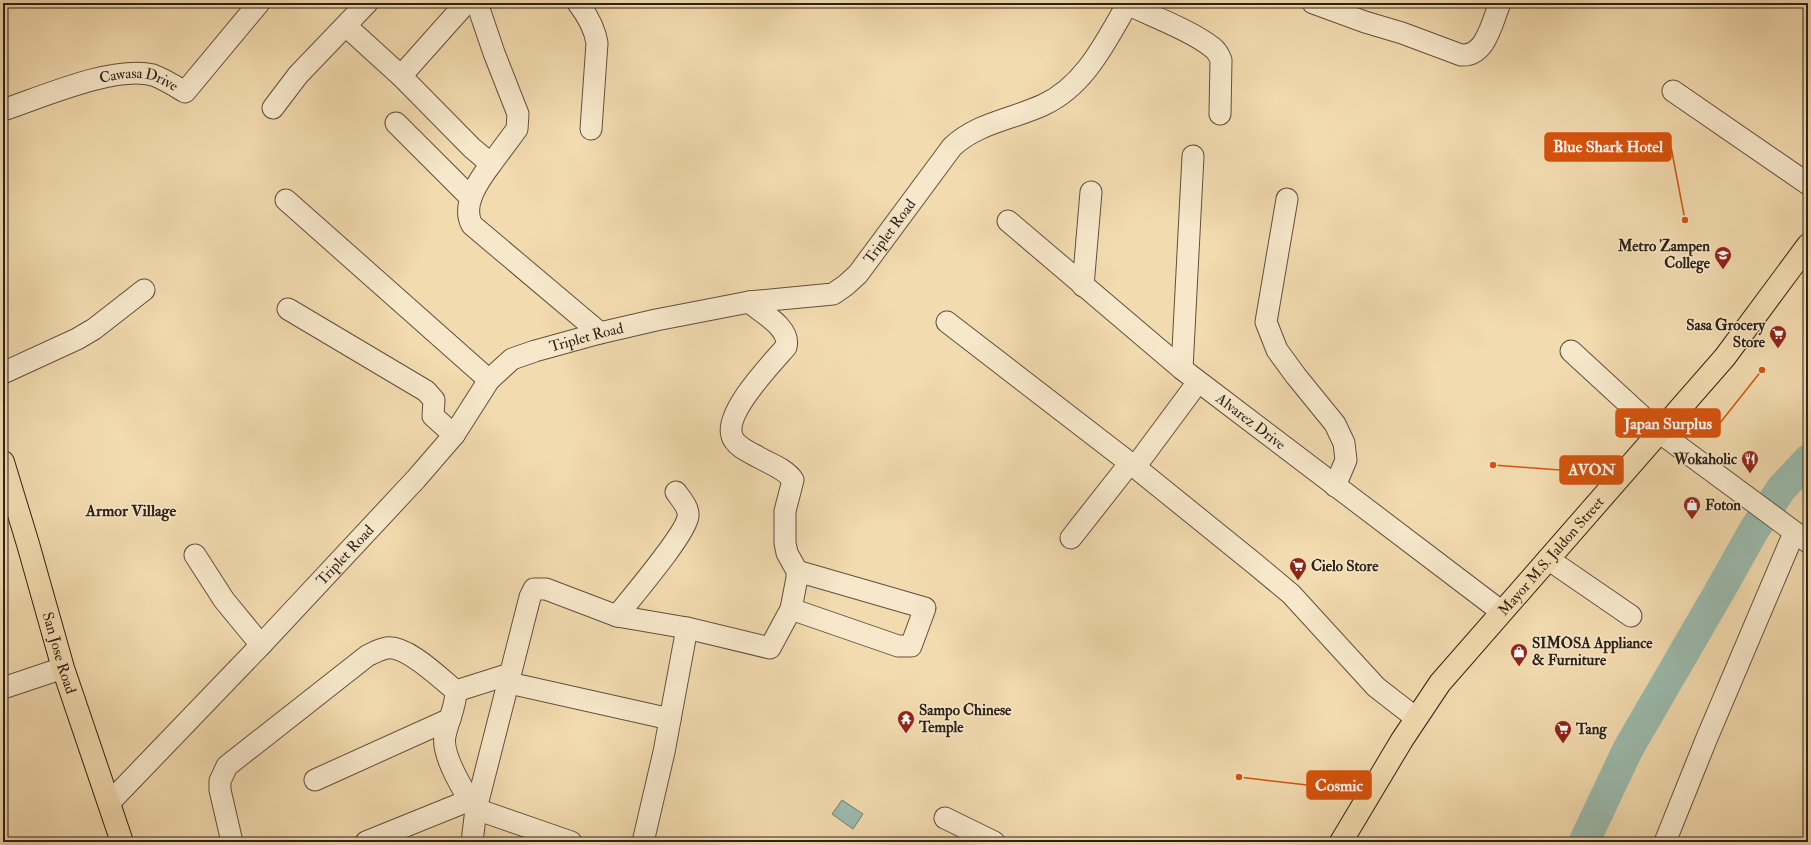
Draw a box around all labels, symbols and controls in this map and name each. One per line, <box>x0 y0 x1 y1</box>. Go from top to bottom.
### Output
street label: Cawasa Drive <box>97 64 182 96</box>
callout: Blue Shark Hotel <box>1545 133 1671 161</box>
text: Blue Shark Hotel <box>1553 137 1664 157</box>
street label: Triplet Road <box>860 195 921 268</box>
place label: Metro Zampen College <box>1617 237 1711 274</box>
school or university icon: Metro Zampen College <box>1713 245 1733 270</box>
place label: Sasa Grocery Store <box>1686 316 1766 352</box>
street label: Triplet Road <box>547 319 626 357</box>
supermarket icon: Sasa Grocery Store <box>1768 324 1788 349</box>
street label: Alvarez Drive <box>1211 389 1289 454</box>
callout: Japan Surplus <box>1616 409 1720 437</box>
text: Japan Surplus <box>1623 414 1712 435</box>
restaurant icon: Wokaholic <box>1740 449 1760 474</box>
place label: Wokaholic <box>1673 450 1738 469</box>
callout: AVON <box>1560 456 1623 484</box>
text: AVON <box>1567 460 1616 480</box>
street label: Mayor M.S. Jaldon Street <box>1494 493 1609 620</box>
shop icon: Foton <box>1682 495 1702 520</box>
place label: Foton <box>1705 496 1741 515</box>
district label: Armor Village <box>85 501 176 522</box>
street label: Triplet Road <box>313 521 379 590</box>
supermarket icon: Cielo Store <box>1288 556 1308 581</box>
place label: Cielo Store <box>1311 557 1379 576</box>
street label: San Jose Road <box>38 610 80 697</box>
place label: SIMOSA Appliance & Furniture <box>1532 634 1653 670</box>
shop icon: SIMOSA Appliance & Furniture <box>1509 642 1529 667</box>
place label: Sampo Chinese Temple <box>918 701 1012 738</box>
temple icon: Sampo Chinese Temple <box>896 709 916 734</box>
supermarket icon: Tang <box>1553 719 1573 744</box>
place label: Tang <box>1575 720 1607 740</box>
callout: Cosmic <box>1307 771 1371 799</box>
text: Cosmic <box>1315 776 1364 796</box>

